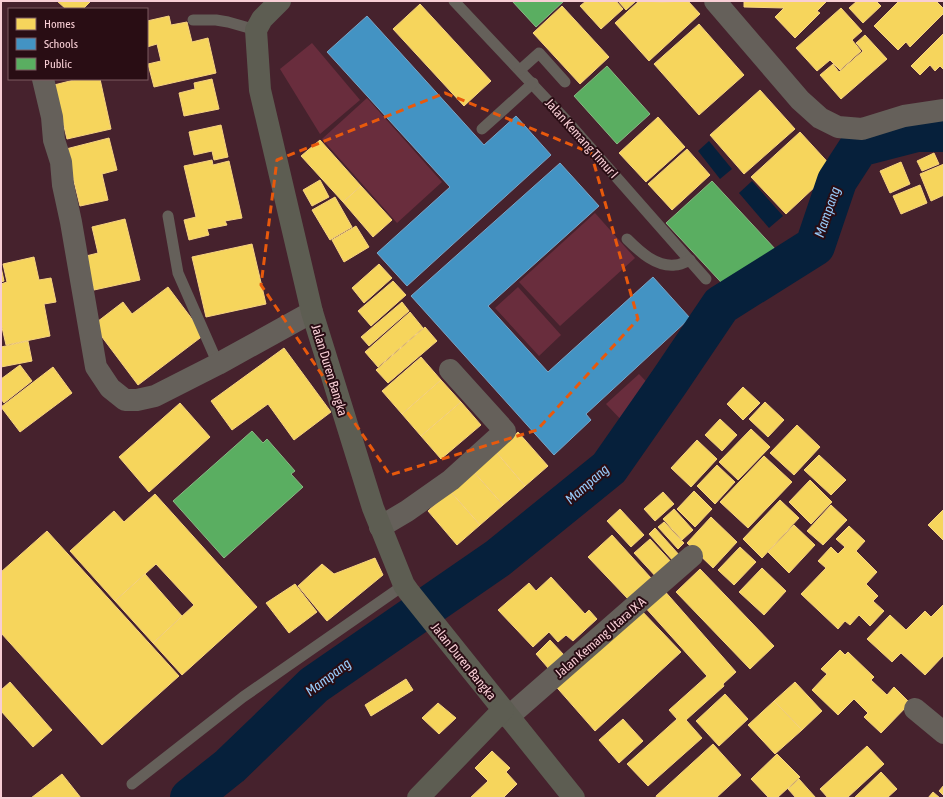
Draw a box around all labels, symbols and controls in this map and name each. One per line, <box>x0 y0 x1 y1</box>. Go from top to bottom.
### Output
legend <box>8 8 148 80</box>
text: Homes <box>44 17 75 31</box>
text: Schools <box>44 37 78 51</box>
text: Public <box>44 57 72 71</box>
street label: Jalan Kemang Timur I <box>542 95 621 181</box>
water label: Mampang <box>811 185 843 239</box>
street label: Jalan Duren Bangka <box>308 323 351 418</box>
water label: Mampang <box>562 461 612 507</box>
street label: Jalan Kemang Utara IX A <box>552 594 649 681</box>
street label: Jalan Duren Bangka <box>428 620 499 703</box>
water label: Mampang <box>302 655 354 699</box>

